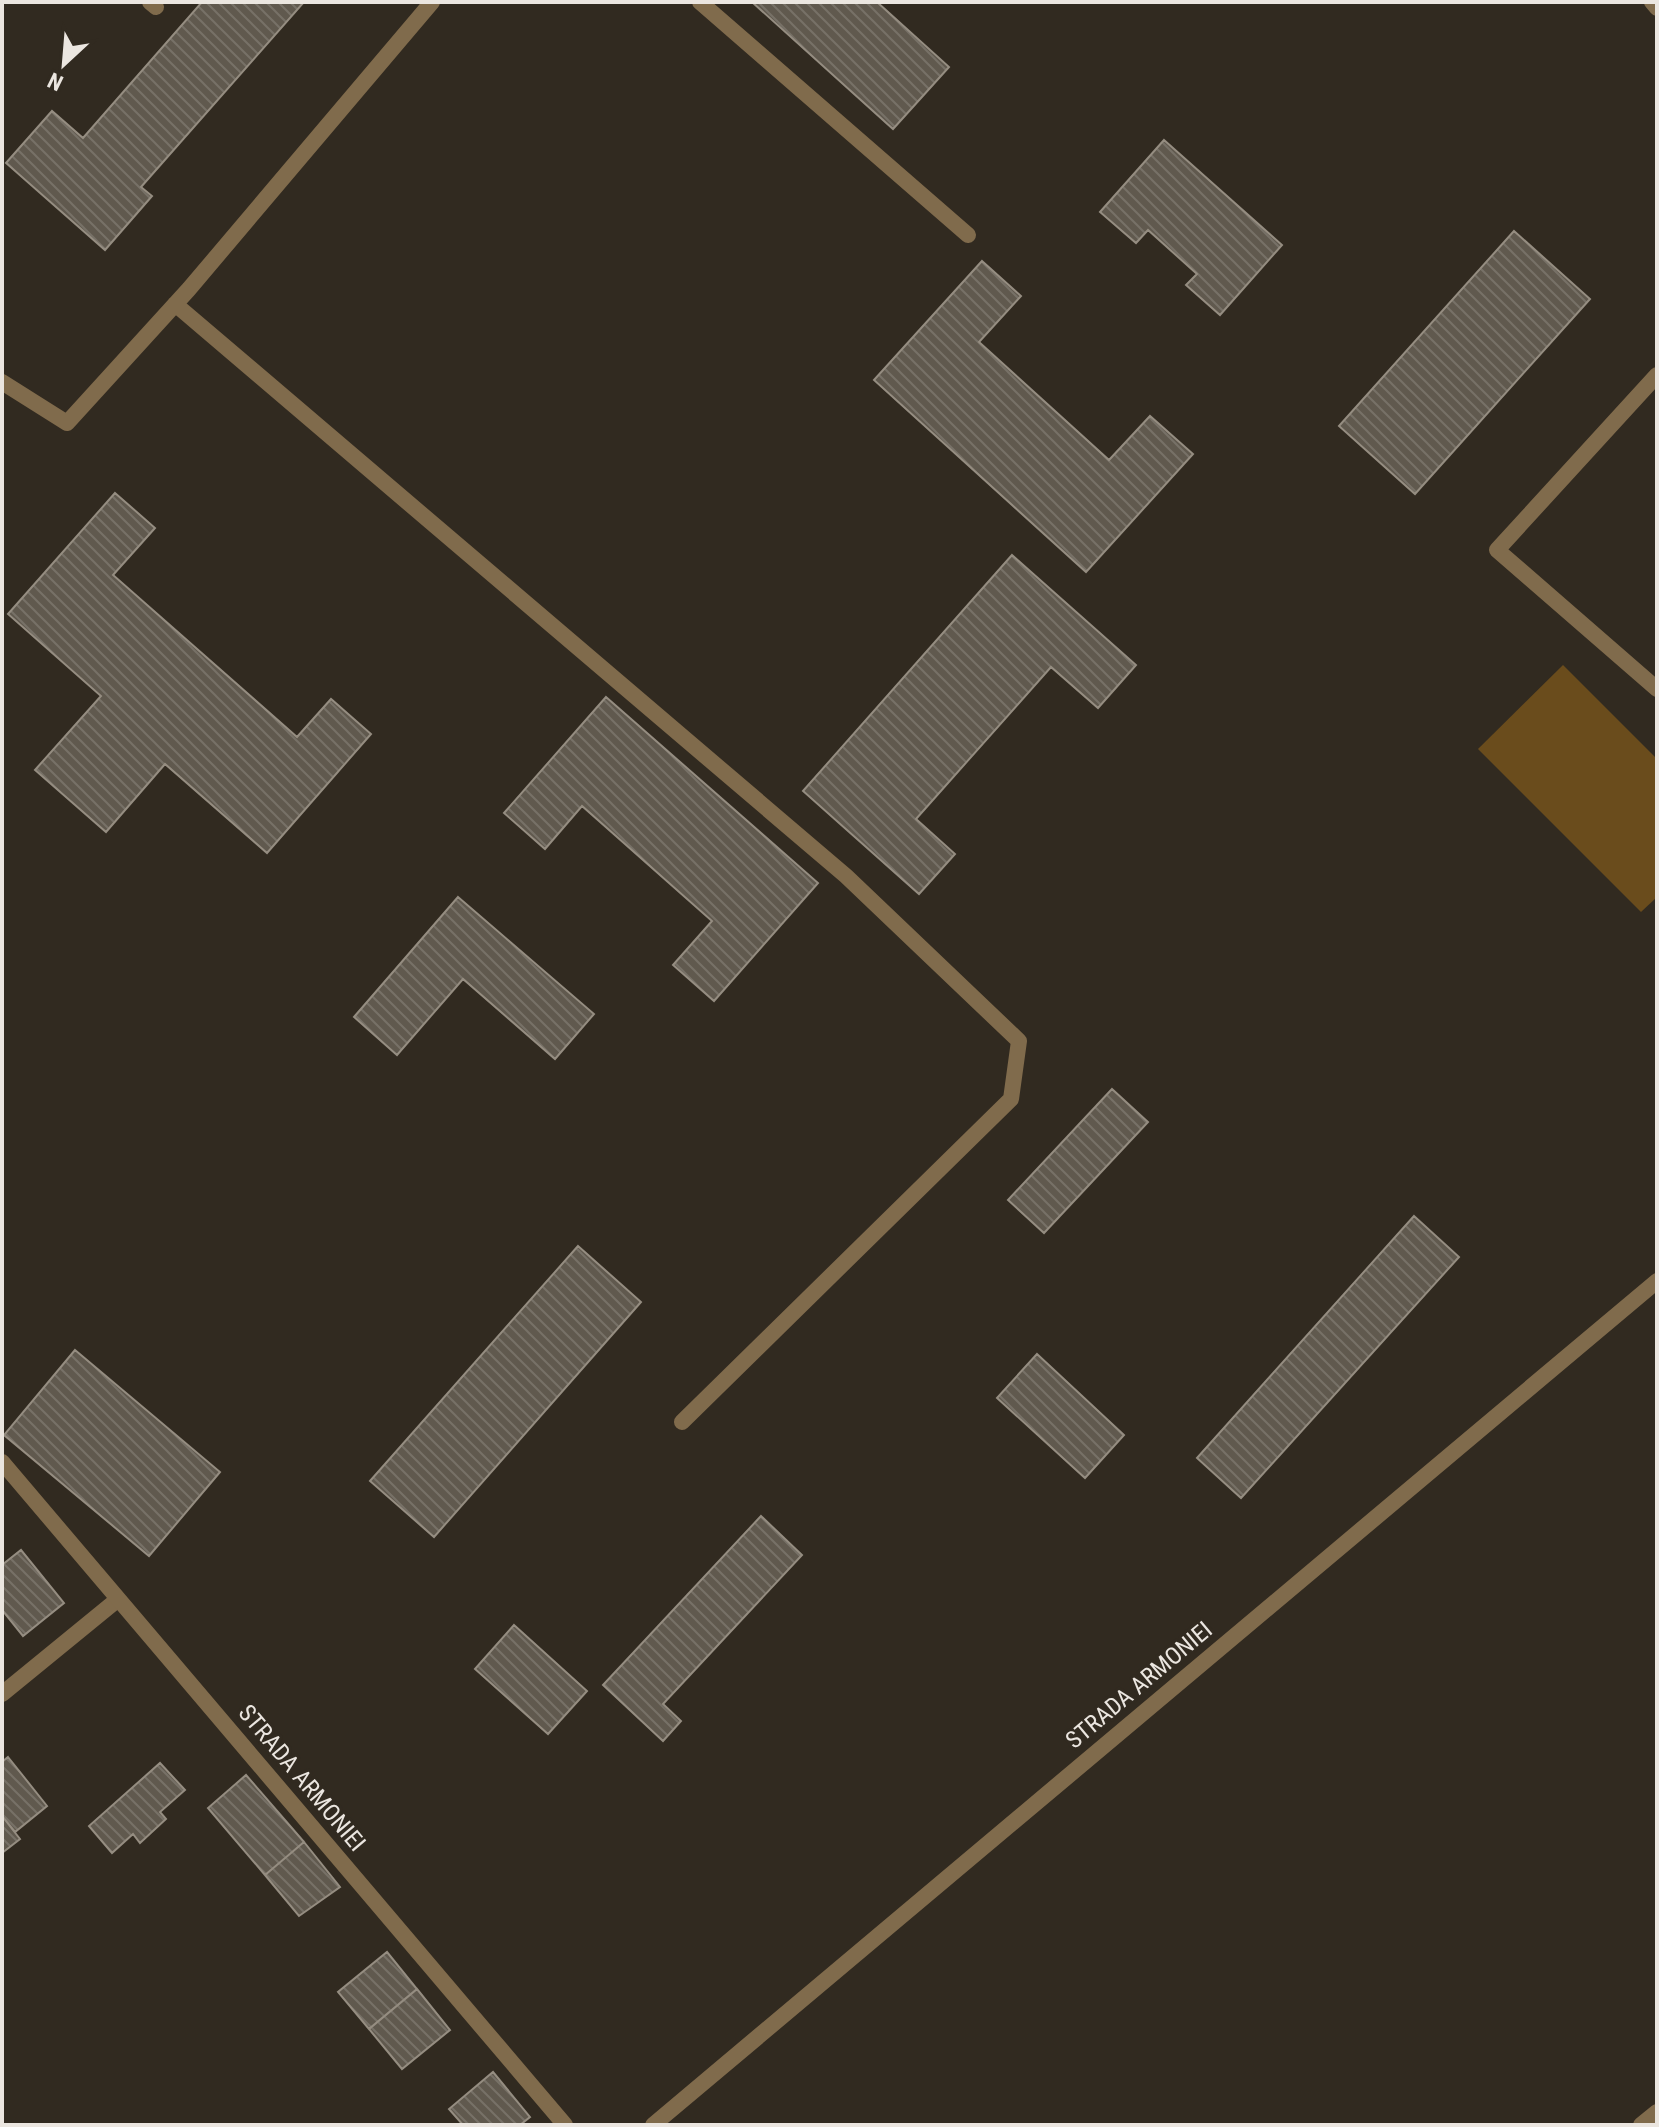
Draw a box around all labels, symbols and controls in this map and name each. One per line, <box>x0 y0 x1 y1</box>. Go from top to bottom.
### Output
north arrow <box>24 24 104 104</box>
text: N <box>44 67 67 96</box>
street label: STRADA ARMONIEI <box>1060 1616 1218 1754</box>
street label: STRADA ARMONIEI <box>233 1699 371 1857</box>

